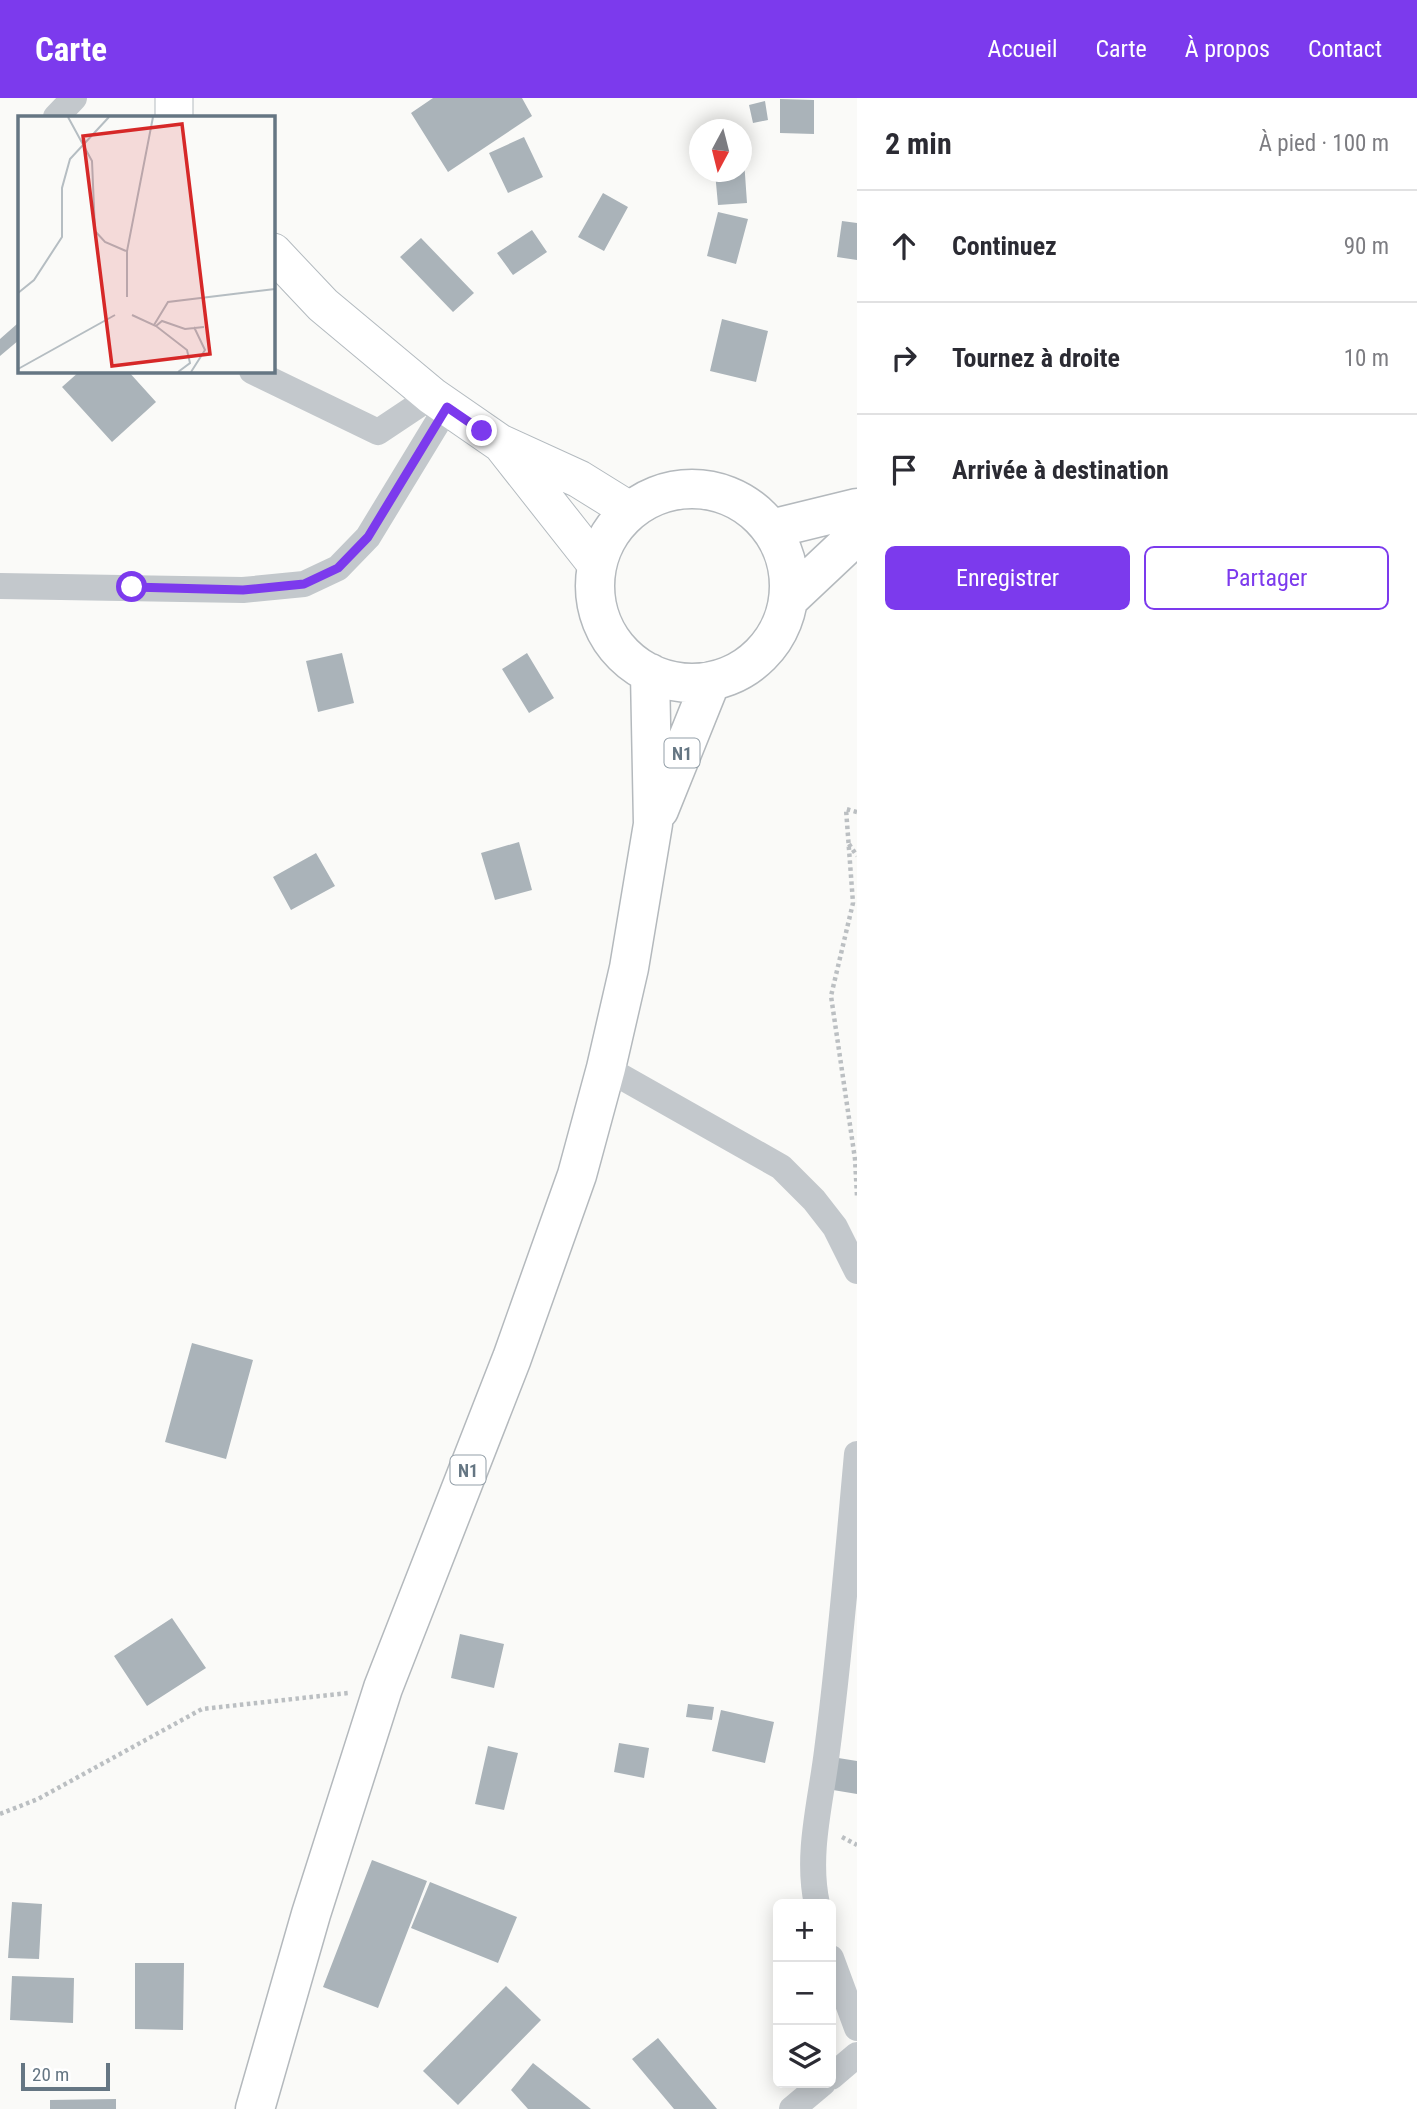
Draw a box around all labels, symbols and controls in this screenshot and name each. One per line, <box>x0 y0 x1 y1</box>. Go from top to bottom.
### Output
text: Carte <box>35 30 107 69</box>
text: Accueil <box>988 35 1057 63</box>
text: Carte <box>1095 35 1147 63</box>
text: À propos <box>1185 35 1270 63</box>
text: Contact <box>1308 35 1382 63</box>
inset map <box>18 116 275 373</box>
north arrow <box>689 119 752 182</box>
text: 2 min <box>885 126 952 161</box>
text: À pied · 100 m <box>1259 130 1389 157</box>
icon: ahead <box>885 227 923 265</box>
text: Continuez <box>952 231 1057 261</box>
text: 90 m <box>1344 233 1389 260</box>
icon: right <box>885 339 923 377</box>
text: Tournez à droite <box>952 343 1120 373</box>
text: 10 m <box>1344 345 1389 372</box>
route end <box>466 415 497 446</box>
icon: arrive <box>885 451 923 489</box>
text: Arrivée à destination <box>952 455 1169 485</box>
button: Enregistrer <box>885 546 1130 610</box>
button: Partager <box>1144 546 1389 610</box>
route start <box>116 571 147 602</box>
road number: N1 <box>664 738 700 768</box>
road number: N1 <box>450 1456 486 1484</box>
map controls <box>773 1899 836 2088</box>
button: + <box>773 1899 836 1962</box>
button: − <box>773 1962 836 2025</box>
button: layers <box>773 2025 836 2088</box>
scale bar <box>21 2060 110 2092</box>
text: 20 m <box>32 2063 69 2086</box>

